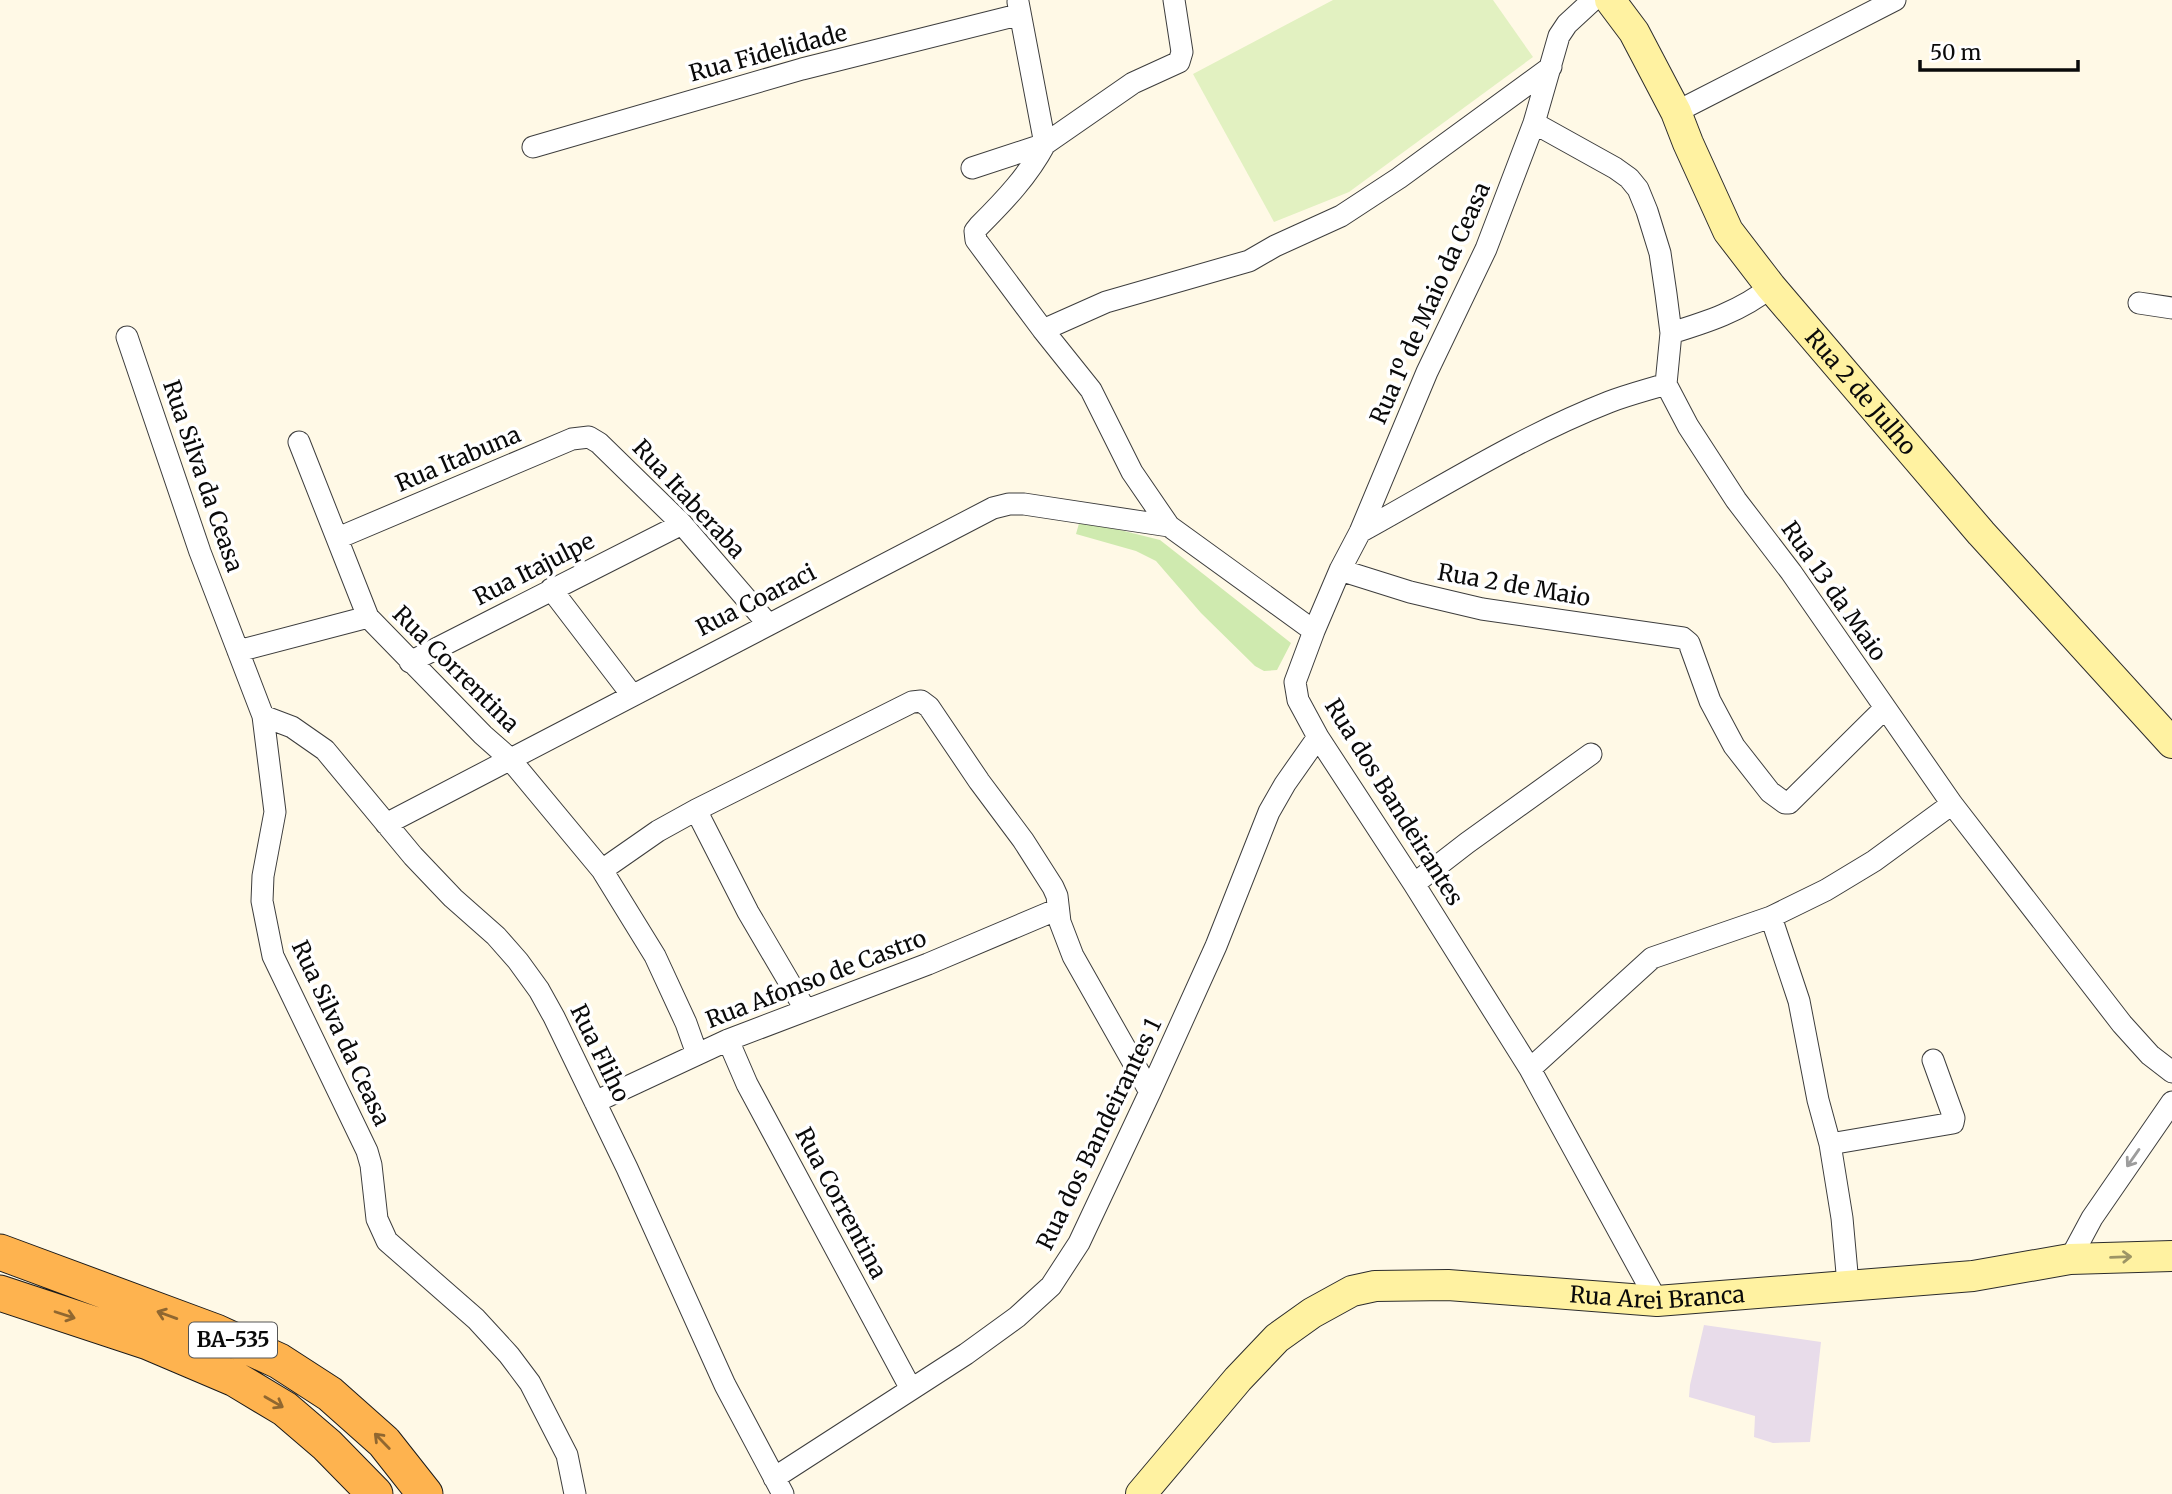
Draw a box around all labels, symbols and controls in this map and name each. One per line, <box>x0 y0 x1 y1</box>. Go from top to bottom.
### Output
street label: Rua Fidelidade <box>686 18 850 87</box>
scale bar <box>1920 28 2078 72</box>
text: 50 m <box>1930 39 1981 66</box>
street label: Rua 1º de Maio da Ceasa <box>1363 177 1496 428</box>
street label: Rua 2 de Julho <box>1799 323 1923 461</box>
street label: Rua Silva da Ceasa <box>157 376 250 576</box>
street label: Rua Itabuna <box>391 419 525 498</box>
street label: Rua Itaberaba <box>627 433 752 564</box>
street label: Rua 13 da Maio <box>1775 515 1893 666</box>
street label: Rua Itajulpe <box>469 526 599 611</box>
street label: Rua Coaraci <box>691 557 820 642</box>
street label: Rua 2 de Maio <box>1436 557 1593 612</box>
street label: Rua Correntina <box>387 599 526 738</box>
street label: Rua dos Bandeirantes <box>1319 693 1470 911</box>
street label: Rua Afonso de Castro <box>701 923 930 1034</box>
street label: Rua Silva da Ceasa <box>286 935 397 1130</box>
street label: Rua Fliho <box>564 999 636 1106</box>
street label: Rua dos Bandeirantes 1 <box>1030 1013 1167 1254</box>
street label: Rua Correntina <box>789 1122 893 1283</box>
one-way arrow <box>2126 1148 2140 1167</box>
one-way arrow <box>2109 1251 2132 1264</box>
street label: Rua Arei Branca <box>1568 1279 1746 1315</box>
one-way arrow <box>157 1307 179 1320</box>
one-way arrow <box>53 1310 75 1322</box>
road number: BA-535 <box>189 1322 277 1358</box>
one-way arrow <box>263 1396 284 1409</box>
one-way arrow <box>373 1433 390 1450</box>

